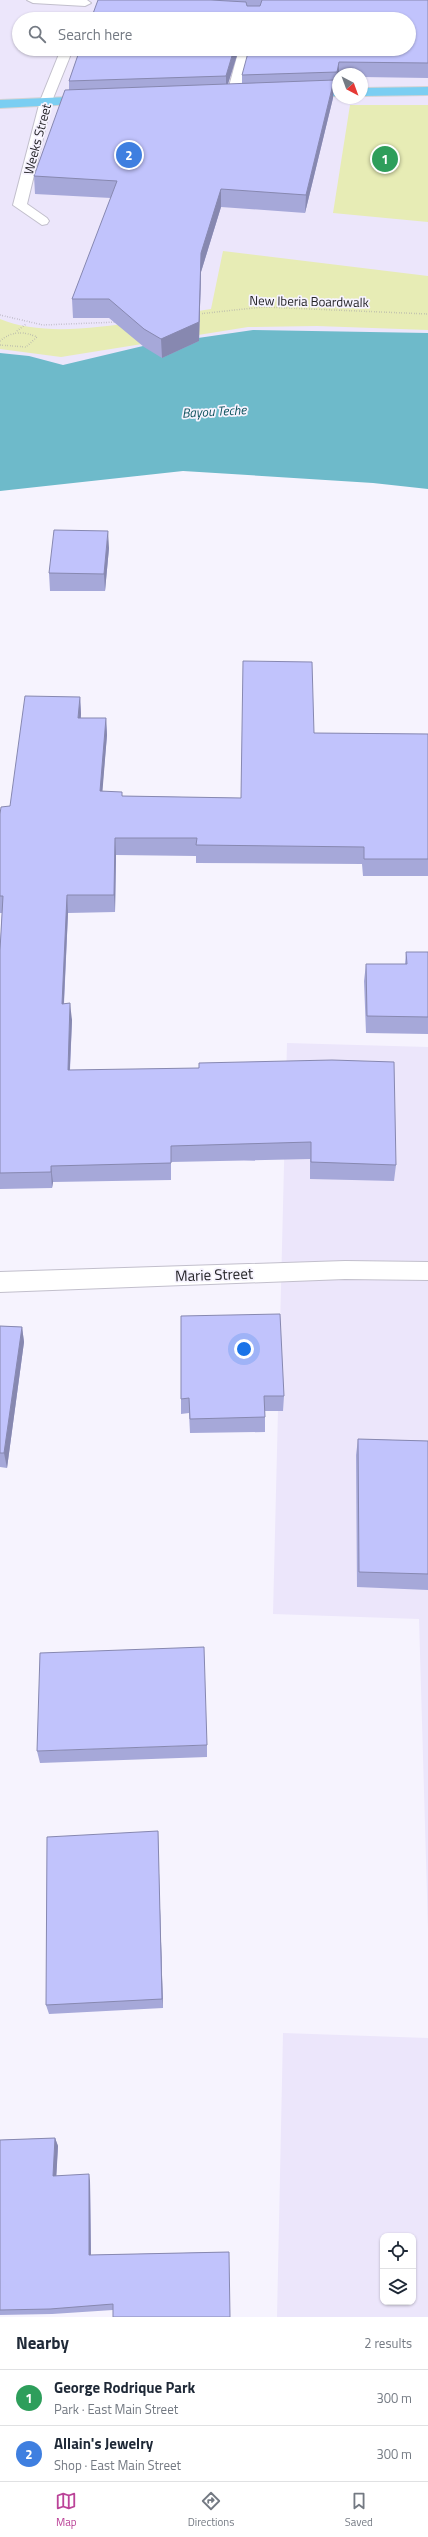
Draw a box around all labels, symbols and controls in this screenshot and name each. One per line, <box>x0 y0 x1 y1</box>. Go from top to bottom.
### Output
search box <box>12 12 416 56</box>
icon: search <box>26 23 48 45</box>
text: Search here <box>58 23 132 46</box>
north arrow <box>332 68 368 104</box>
street label: Weeks Street <box>18 101 56 177</box>
pin: 2 <box>116 140 142 170</box>
pin: 1 <box>372 144 398 174</box>
street label: New Iberia Boardwalk <box>249 290 369 312</box>
water label: Bayou Teche <box>181 399 248 423</box>
street label: Marie Street <box>175 1262 254 1287</box>
your location <box>234 1339 254 1359</box>
map controls <box>380 2233 416 2305</box>
button: locate <box>380 2233 416 2269</box>
button: layers <box>380 2269 416 2305</box>
text: Nearby <box>16 2330 69 2356</box>
text: 2 results <box>364 2333 412 2353</box>
text: George Rodrique Park <box>54 2376 195 2399</box>
text: 1 <box>25 2388 33 2408</box>
text: 300 m <box>376 2388 412 2408</box>
text: Park · East Main Street <box>54 2399 178 2419</box>
text: Allain's Jewelry <box>54 2432 153 2455</box>
text: 2 <box>25 2444 33 2464</box>
text: 300 m <box>376 2444 412 2464</box>
text: Shop · East Main Street <box>54 2455 181 2475</box>
tab: Map <box>55 2490 77 2530</box>
tab: Directions <box>188 2490 234 2530</box>
tab: Saved <box>345 2490 373 2530</box>

